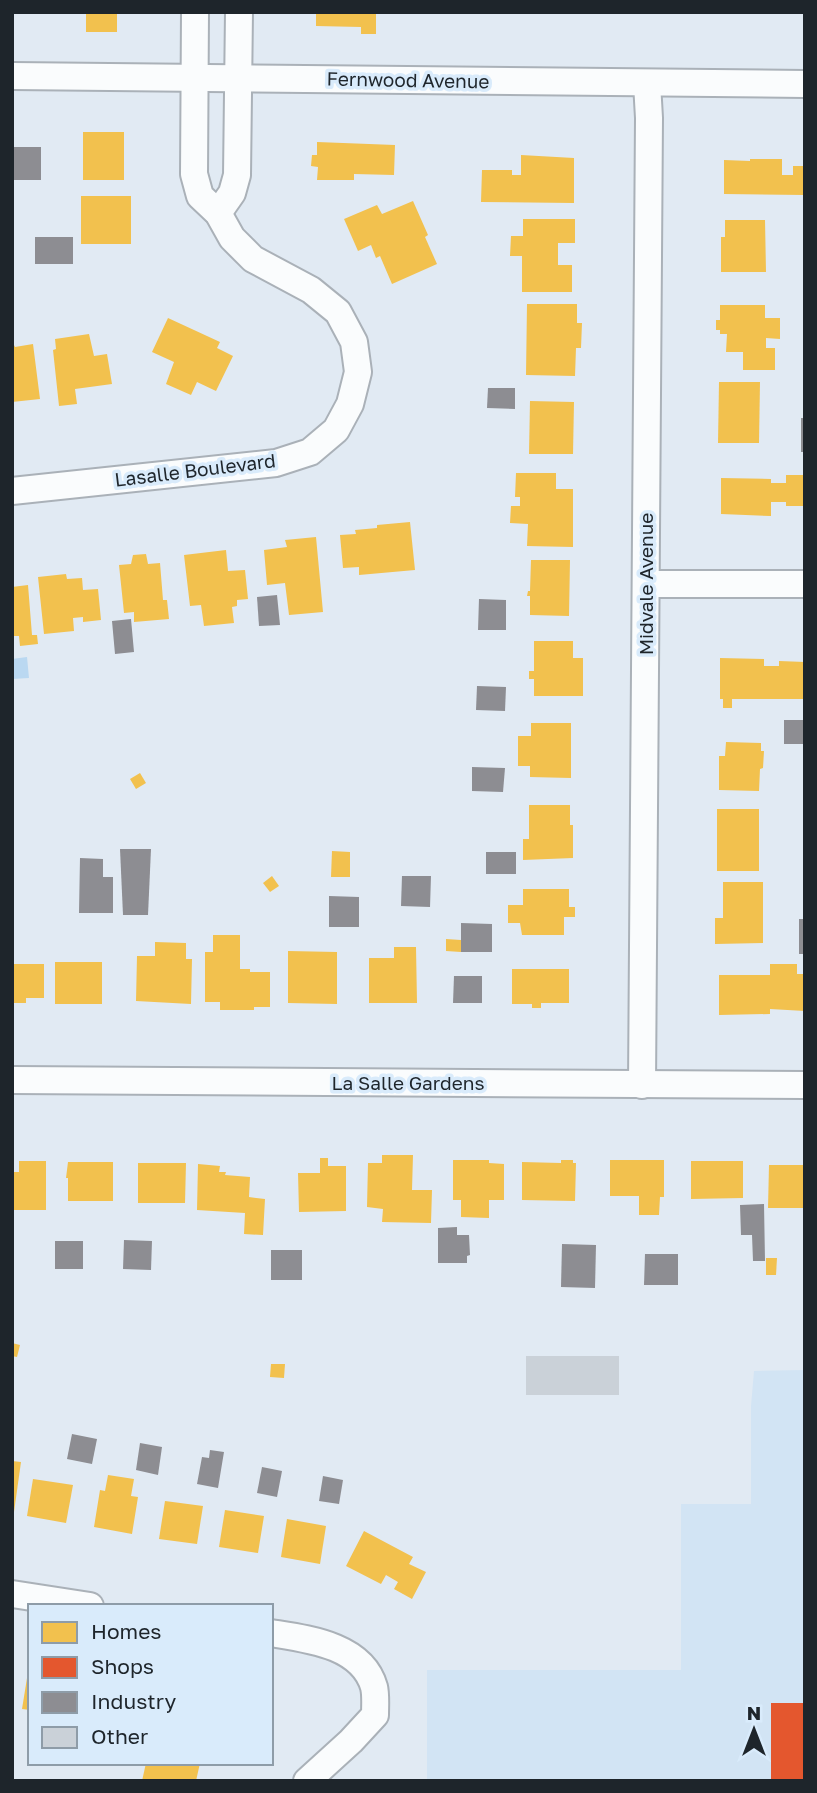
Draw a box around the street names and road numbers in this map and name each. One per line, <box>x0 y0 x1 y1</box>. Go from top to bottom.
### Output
street label: Fernwood Avenue <box>327 67 489 92</box>
street label: Lasalle Boulevard <box>113 448 277 491</box>
street label: Midvale Avenue <box>634 513 657 655</box>
street label: La Salle Gardens <box>332 1071 484 1094</box>

